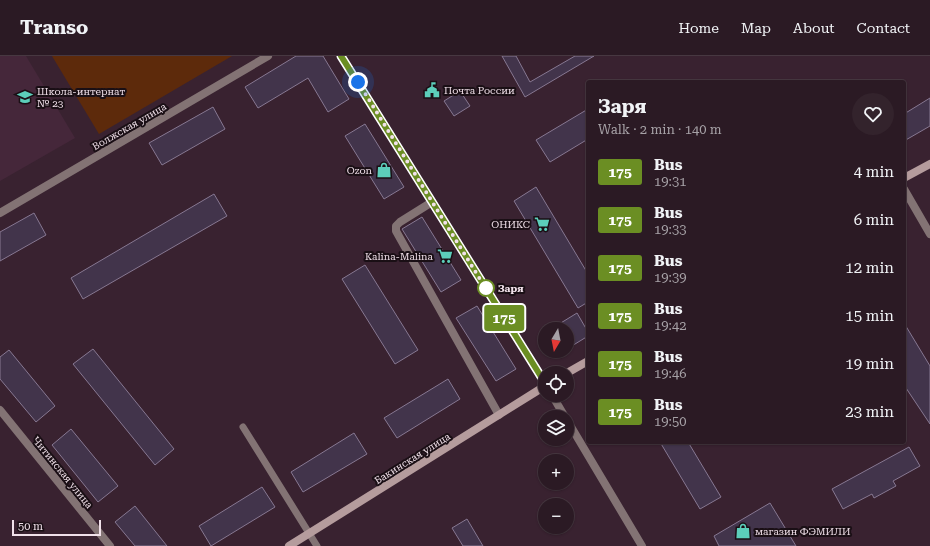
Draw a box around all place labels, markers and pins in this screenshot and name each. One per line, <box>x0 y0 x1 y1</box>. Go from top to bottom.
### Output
public building icon: Почта России <box>423 81 441 99</box>
place label: Почта России <box>444 85 515 96</box>
place label: Школа-интернат № 23 <box>37 86 125 109</box>
school or university icon: Школа-интернат № 23 <box>16 88 34 106</box>
shop icon: Ozon <box>375 161 393 179</box>
place label: Ozon <box>347 165 373 176</box>
supermarket icon: ОНИКС <box>533 215 551 233</box>
place label: ОНИКС <box>491 219 530 230</box>
supermarket icon: Kalina-Malina <box>436 247 454 265</box>
place label: Kalina-Malina <box>365 251 434 262</box>
marker: Заря <box>477 279 495 297</box>
place label: Заря <box>498 283 524 294</box>
shop icon: магазин ФЭМИЛИ <box>734 522 752 540</box>
place label: магазин ФЭМИЛИ <box>755 526 851 537</box>

